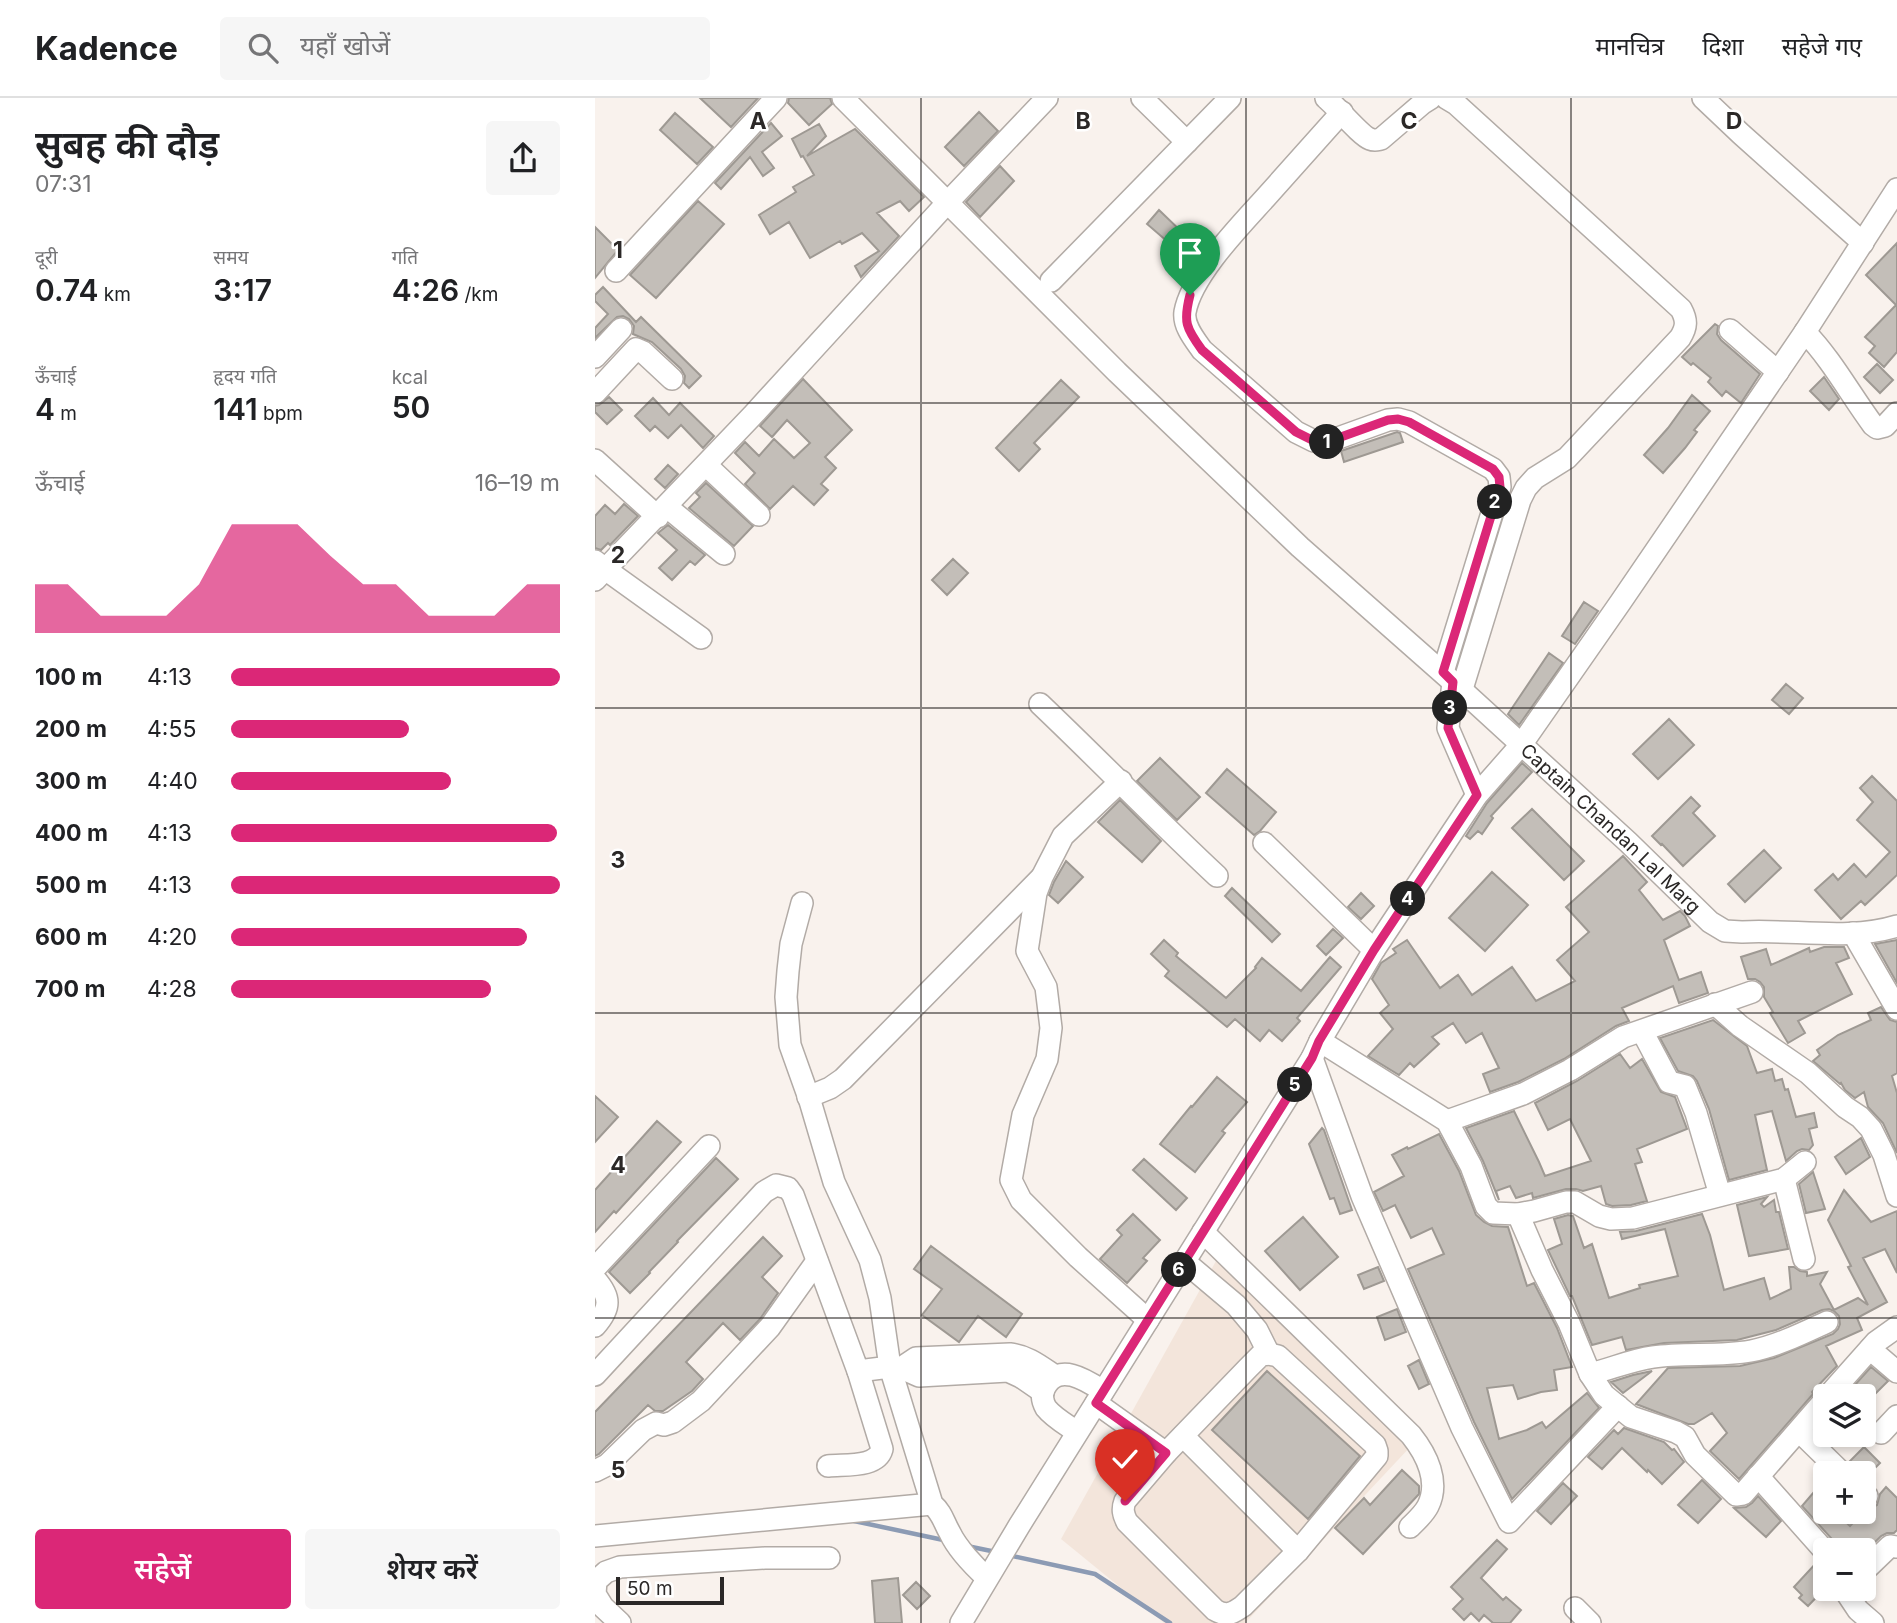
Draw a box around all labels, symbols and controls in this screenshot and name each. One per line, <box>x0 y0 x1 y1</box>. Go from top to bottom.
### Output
search box <box>220 17 710 80</box>
text: Kadence <box>35 28 178 68</box>
icon: search <box>244 29 282 67</box>
text: यहाँ खोजें <box>300 30 390 61</box>
text: मानचित्र <box>1596 32 1664 61</box>
text: दिशा <box>1702 32 1744 61</box>
text: सहेजे गए <box>1782 32 1862 61</box>
text: A <box>749 107 767 135</box>
text: B <box>1075 107 1091 135</box>
text: C <box>1400 107 1418 135</box>
text: D <box>1726 107 1742 135</box>
text: सुबह की दौड़ <box>35 121 219 167</box>
button: share <box>486 121 560 195</box>
text: 07:31 <box>35 170 92 198</box>
pin <box>1160 223 1220 295</box>
icon: arrive <box>1171 234 1209 272</box>
text: 1 <box>613 236 623 264</box>
text: दूरी <box>35 246 58 269</box>
text: समय <box>213 246 249 269</box>
text: गति <box>392 246 418 269</box>
text: 0.74 <box>35 272 98 308</box>
text: 3:17 <box>213 272 272 308</box>
text: 4:26 <box>392 272 459 308</box>
text: km <box>98 283 131 306</box>
text: /km <box>459 283 498 306</box>
text: ऊँचाई <box>35 365 76 388</box>
text: हृदय गति <box>213 365 277 388</box>
text: kcal <box>392 366 428 389</box>
text: 50 <box>392 389 430 425</box>
text: 4 <box>35 391 55 427</box>
text: 141 <box>213 391 258 427</box>
text: m <box>55 402 77 425</box>
text: bpm <box>258 402 303 425</box>
pin: 1 <box>1309 424 1345 460</box>
text: 1 <box>1322 430 1331 453</box>
text: ऊँचाई <box>35 469 85 497</box>
text: 16–19 m <box>475 469 560 497</box>
pin: 2 <box>1478 484 1513 520</box>
text: 2 <box>1489 490 1500 513</box>
text: 2 <box>611 541 625 569</box>
text: 100 m <box>35 663 102 691</box>
text: 4:13 <box>147 663 192 691</box>
pin: 3 <box>1433 690 1467 726</box>
text: 3 <box>1443 696 1456 719</box>
text: 200 m <box>35 715 107 743</box>
text: 4:55 <box>147 715 196 743</box>
street label: Captain Chandan Lal Marg <box>1516 739 1705 918</box>
text: 300 m <box>35 767 107 795</box>
text: 4:40 <box>147 767 198 795</box>
text: 400 m <box>35 819 108 847</box>
text: 4:13 <box>147 819 192 847</box>
text: 3 <box>611 846 625 874</box>
text: 500 m <box>35 871 107 899</box>
text: 4:13 <box>147 871 192 899</box>
pin: 4 <box>1391 882 1425 916</box>
text: 4 <box>1401 887 1414 910</box>
text: 600 m <box>35 923 107 951</box>
text: 4:20 <box>147 923 197 951</box>
text: 700 m <box>35 975 105 1003</box>
text: 4:28 <box>147 975 197 1003</box>
pin: 5 <box>1277 1068 1313 1102</box>
text: 5 <box>1288 1073 1301 1096</box>
text: 4 <box>610 1151 626 1179</box>
pin: 6 <box>1161 1252 1197 1288</box>
text: 6 <box>1172 1258 1185 1281</box>
map controls <box>1813 1384 1876 1601</box>
button: layers <box>1813 1384 1876 1447</box>
pin <box>1095 1429 1155 1501</box>
icon: check <box>1106 1440 1144 1478</box>
text: 5 <box>611 1456 625 1484</box>
button: + <box>1813 1461 1876 1524</box>
button: सहेजें <box>35 1529 291 1609</box>
button: शेयर करें <box>305 1529 560 1609</box>
button: − <box>1813 1538 1876 1601</box>
scale bar <box>616 1574 725 1606</box>
text: 50 m <box>627 1577 673 1600</box>

